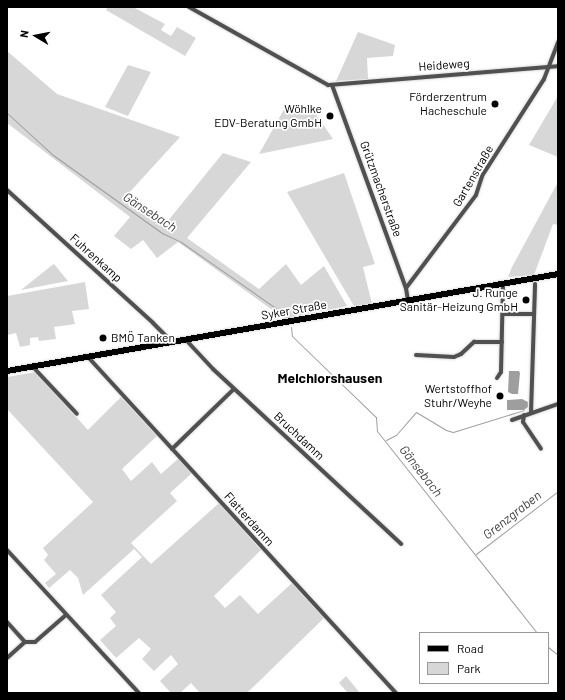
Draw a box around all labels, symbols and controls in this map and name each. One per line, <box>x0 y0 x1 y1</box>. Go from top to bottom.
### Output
north arrow <box>16 16 56 56</box>
text: N <box>17 29 31 39</box>
street label: Heideweg <box>418 56 470 74</box>
place label: Förderzentrum Hacheschule <box>409 90 487 118</box>
marker: Förderzentrum Hacheschule <box>490 99 500 109</box>
place label: Wöhlke EDV-Beratung GmbH <box>214 102 322 130</box>
marker: Wöhlke EDV-Beratung GmbH <box>325 111 335 121</box>
street label: Grützmacherstraße <box>357 139 405 239</box>
street label: Gartenstraße <box>450 143 496 209</box>
water label: Gänsebach <box>120 189 180 235</box>
street label: Fuhrenkamp <box>67 231 125 285</box>
place label: J. Runge Sanitär-Heizung GmbH <box>400 286 518 314</box>
marker: J. Runge Sanitär-Heizung GmbH <box>521 295 531 305</box>
street label: Syker Straße <box>260 297 328 323</box>
place label: BMÖ Tanken <box>111 331 175 345</box>
marker: BMÖ Tanken <box>98 333 108 343</box>
district label: Melchiorshausen <box>278 370 382 386</box>
place label: Wertstoffhof Stuhr/Weyhe <box>424 382 492 410</box>
marker: Wertstoffhof Stuhr/Weyhe <box>495 391 505 401</box>
street label: Bruchdamm <box>271 409 327 463</box>
water label: Gänsebach <box>396 442 446 500</box>
water label: Grenzgraben <box>480 487 544 543</box>
street label: Flatterdamm <box>221 489 277 549</box>
legend <box>419 632 549 684</box>
text: Road <box>457 641 484 655</box>
text: Park <box>457 661 481 675</box>

